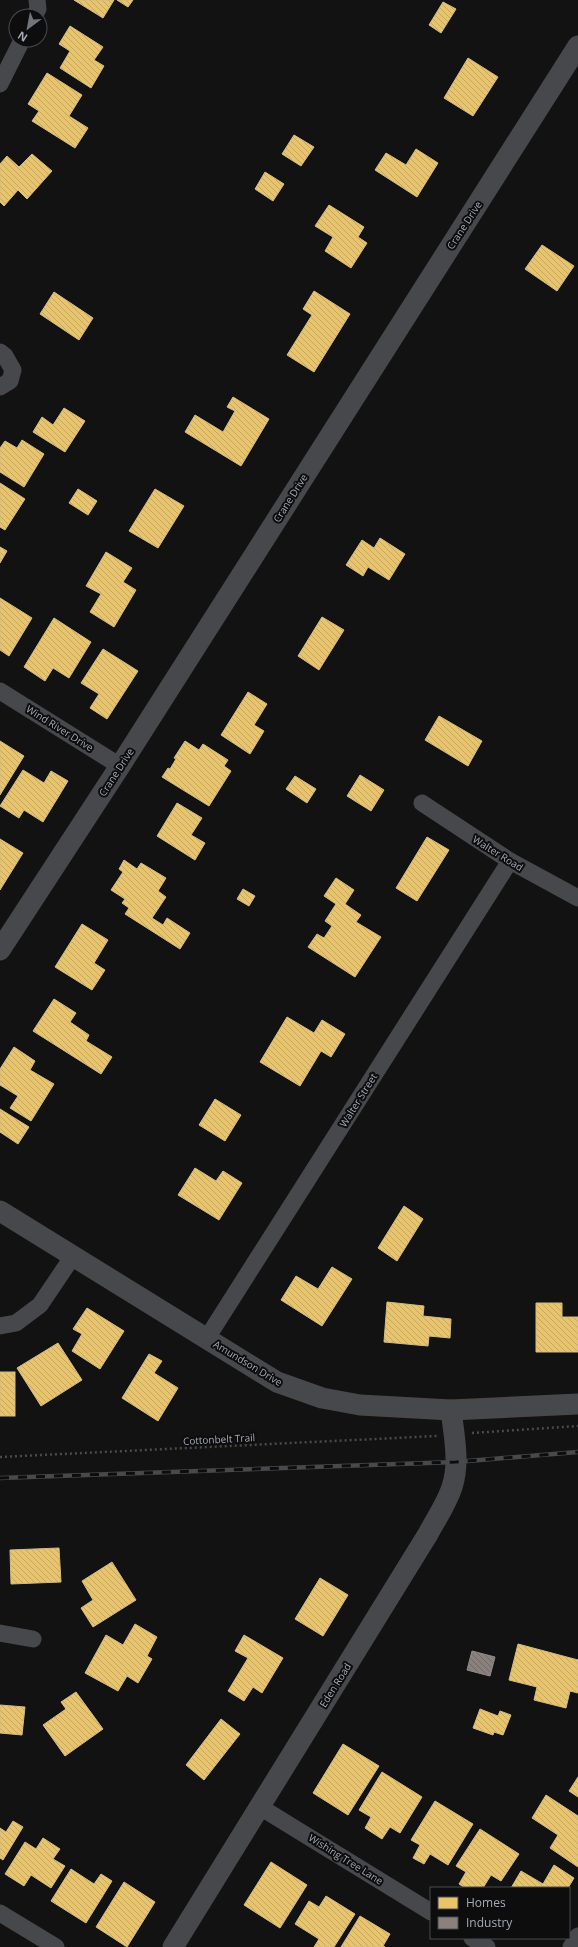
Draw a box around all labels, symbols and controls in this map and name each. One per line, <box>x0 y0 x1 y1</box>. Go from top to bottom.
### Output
north arrow <box>8 8 48 48</box>
text: N <box>15 28 30 46</box>
street label: Crane Drive <box>443 198 485 252</box>
street label: Crane Drive <box>270 471 311 525</box>
street label: Wind River Drive <box>24 702 97 755</box>
street label: Crane Drive <box>95 745 137 799</box>
street label: Walter Road <box>470 832 526 874</box>
street label: Walter Street <box>336 1070 380 1130</box>
street label: Amundson Drive <box>211 1337 285 1389</box>
street label: Cottonbelt Trail <box>183 1430 255 1448</box>
street label: Eden Road <box>316 1660 354 1710</box>
street label: Wishing Tree Lane <box>306 1830 386 1888</box>
legend <box>430 1887 570 1939</box>
text: Homes <box>466 1894 506 1911</box>
text: Industry <box>466 1914 513 1931</box>

